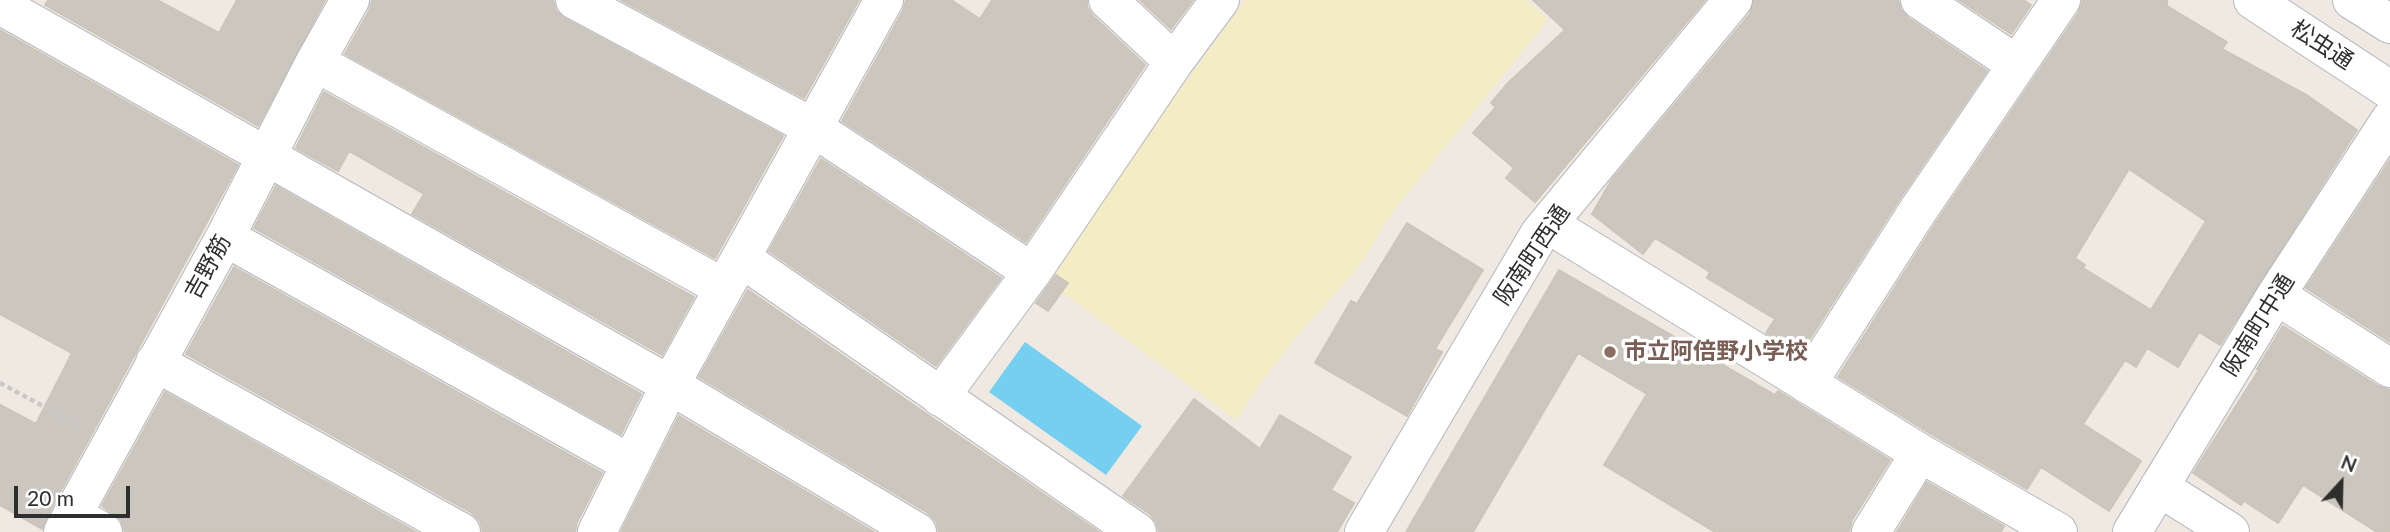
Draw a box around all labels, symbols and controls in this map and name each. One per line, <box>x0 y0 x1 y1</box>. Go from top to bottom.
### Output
street label: 松虫通 <box>2286 15 2358 75</box>
street label: 阪南町西通 <box>1488 200 1576 310</box>
street label: 吉野筋 <box>179 230 237 304</box>
street label: 阪南町中通 <box>2216 269 2300 381</box>
place label: 市立阿倍野小学校 <box>1624 338 1808 366</box>
marker: 市立阿倍野小学校 <box>1602 344 1618 360</box>
north arrow <box>2306 448 2376 518</box>
text: N <box>2338 450 2360 476</box>
scale bar <box>18 472 133 516</box>
text: 20 m <box>27 485 74 510</box>

